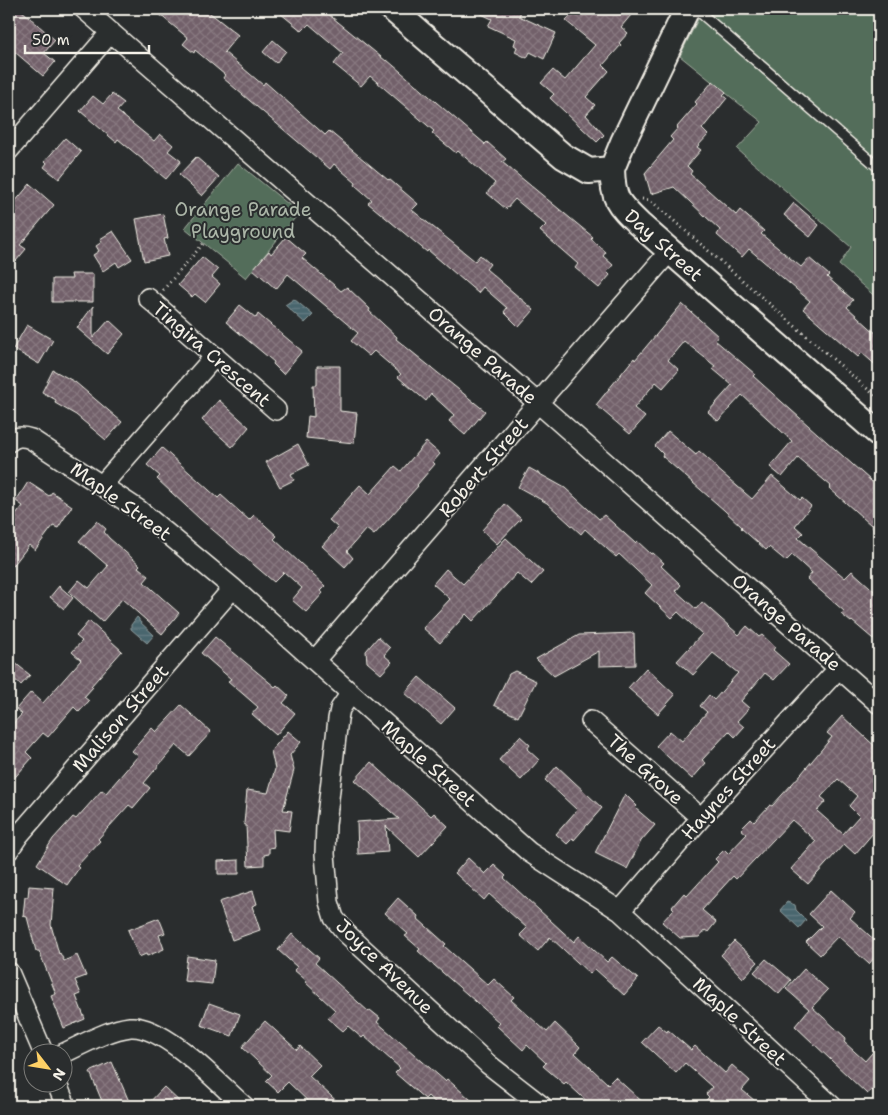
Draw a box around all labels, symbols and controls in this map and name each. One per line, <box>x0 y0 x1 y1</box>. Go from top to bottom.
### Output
scale bar <box>25 22 149 54</box>
text: 50 m <box>32 30 70 50</box>
park label: Orange Parade Playground <box>175 197 311 244</box>
street label: Day Street <box>619 204 708 287</box>
street label: Tingira Crescent <box>147 296 276 413</box>
street label: Orange Parade <box>423 301 543 410</box>
street label: Robert Street <box>433 412 534 523</box>
street label: Maple Street <box>65 456 176 547</box>
street label: Orange Parade <box>727 568 847 677</box>
street label: Malison Street <box>67 659 174 778</box>
street label: Maple Street <box>376 714 481 813</box>
street label: The Grove <box>602 729 689 810</box>
street label: Haynes Street <box>676 732 781 845</box>
street label: Joyce Avenue <box>330 913 439 1019</box>
street label: Maple Street <box>688 972 792 1071</box>
north arrow <box>22 1042 72 1092</box>
text: N <box>49 1065 70 1084</box>

